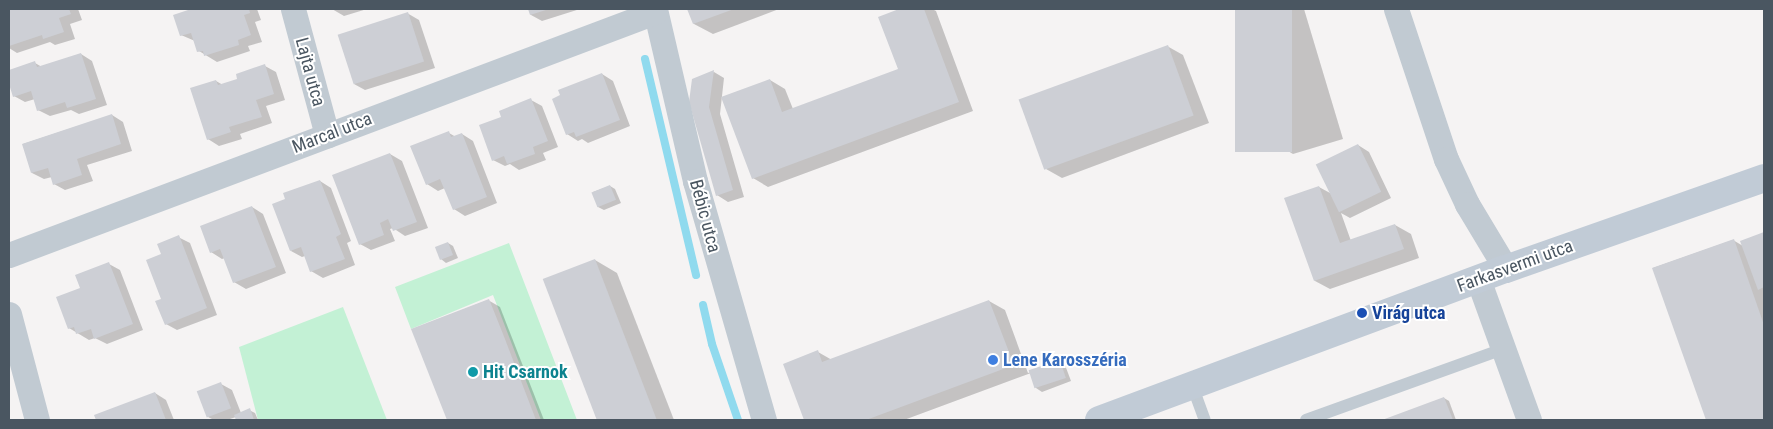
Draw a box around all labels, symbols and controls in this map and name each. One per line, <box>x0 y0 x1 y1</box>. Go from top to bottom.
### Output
street label: Lajta utca <box>290 35 330 109</box>
street label: Marcal utca <box>289 108 375 158</box>
street label: Bébic utca <box>685 177 725 255</box>
street label: Farkasvermi utca <box>1454 235 1576 297</box>
place label: Virág utca <box>1372 302 1445 324</box>
marker: Virág utca <box>1356 307 1368 319</box>
place label: Lene Karosszéria <box>1003 349 1127 371</box>
marker: Lene Karosszéria <box>987 354 999 366</box>
place label: Hit Csarnok <box>483 361 568 383</box>
marker: Hit Csarnok <box>467 366 479 378</box>

